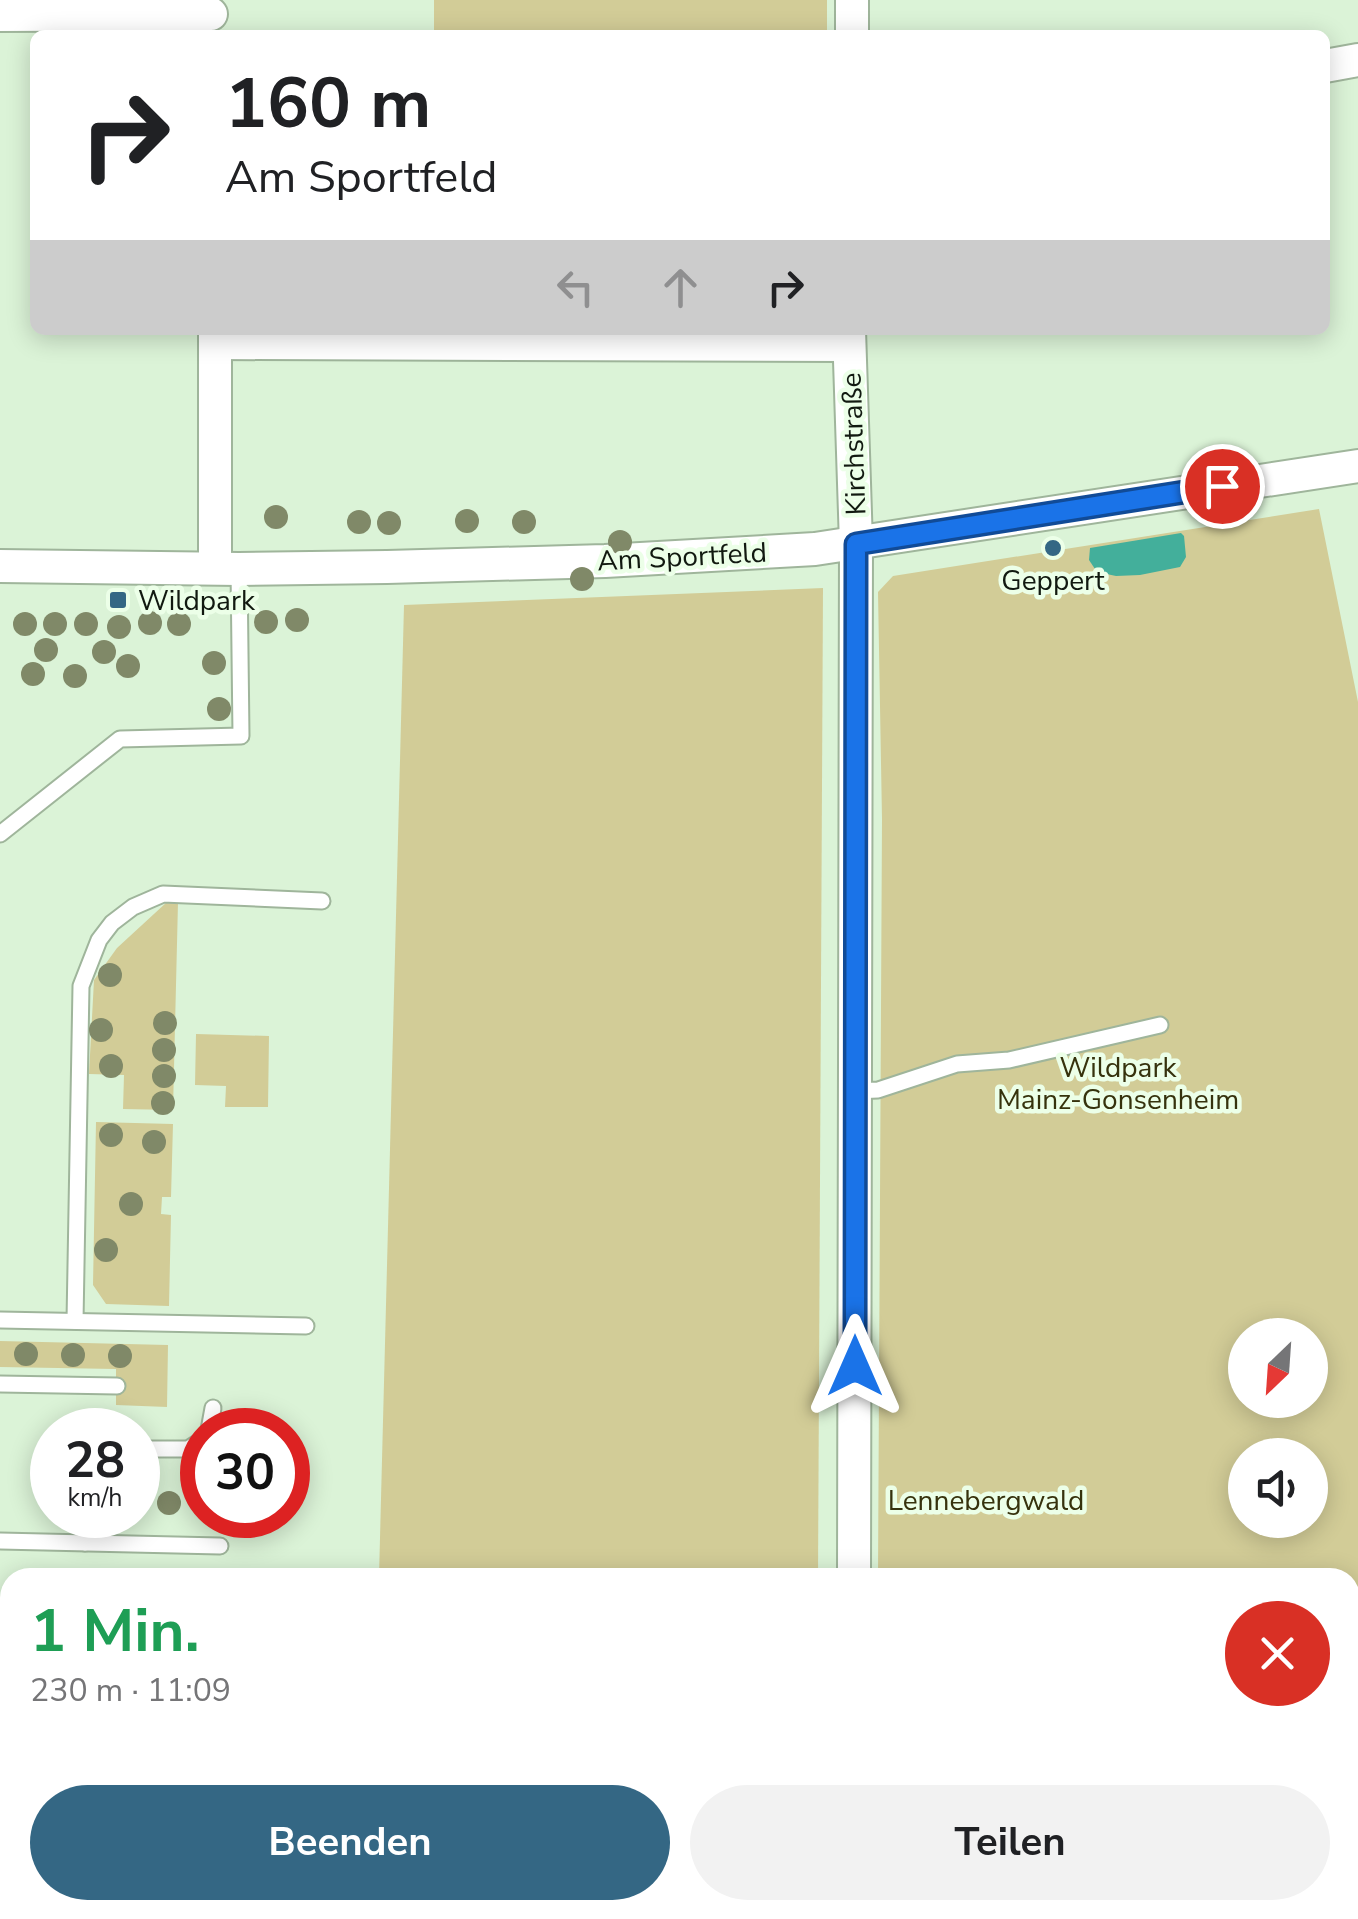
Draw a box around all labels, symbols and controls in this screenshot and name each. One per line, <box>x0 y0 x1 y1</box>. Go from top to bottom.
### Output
text: 160 m <box>225 56 431 152</box>
icon: right <box>60 70 190 200</box>
text: Am Sportfeld <box>225 147 498 208</box>
icon: left <box>548 260 603 315</box>
icon: ahead <box>653 260 708 315</box>
icon: right <box>758 260 813 315</box>
street label: Kirchstraße <box>833 372 875 516</box>
pin <box>1180 444 1265 529</box>
icon: arrive <box>1195 459 1250 514</box>
street label: Am Sportfeld <box>596 534 768 580</box>
marker: Geppert <box>1042 537 1064 559</box>
place label: Geppert <box>1001 562 1105 600</box>
place label: Wildpark <box>138 582 256 620</box>
marker: Wildpark <box>107 589 129 611</box>
park label: Wildpark Mainz-Gonsenheim <box>997 1049 1239 1119</box>
position arrow <box>803 1314 907 1418</box>
north arrow <box>1228 1318 1328 1418</box>
map controls <box>1228 1318 1328 1538</box>
speed limit sign: 30 <box>180 1408 310 1538</box>
text: 28 <box>65 1426 125 1495</box>
button: sound <box>1228 1438 1328 1538</box>
text: km/h <box>67 1481 123 1515</box>
park label: Lennebergwald <box>888 1482 1084 1520</box>
text: 1 Min. <box>30 1590 200 1672</box>
button: close <box>1225 1601 1330 1706</box>
text: 230 m · 11:09 <box>30 1669 231 1712</box>
button: Beenden <box>30 1785 670 1900</box>
button: Teilen <box>690 1785 1330 1900</box>

